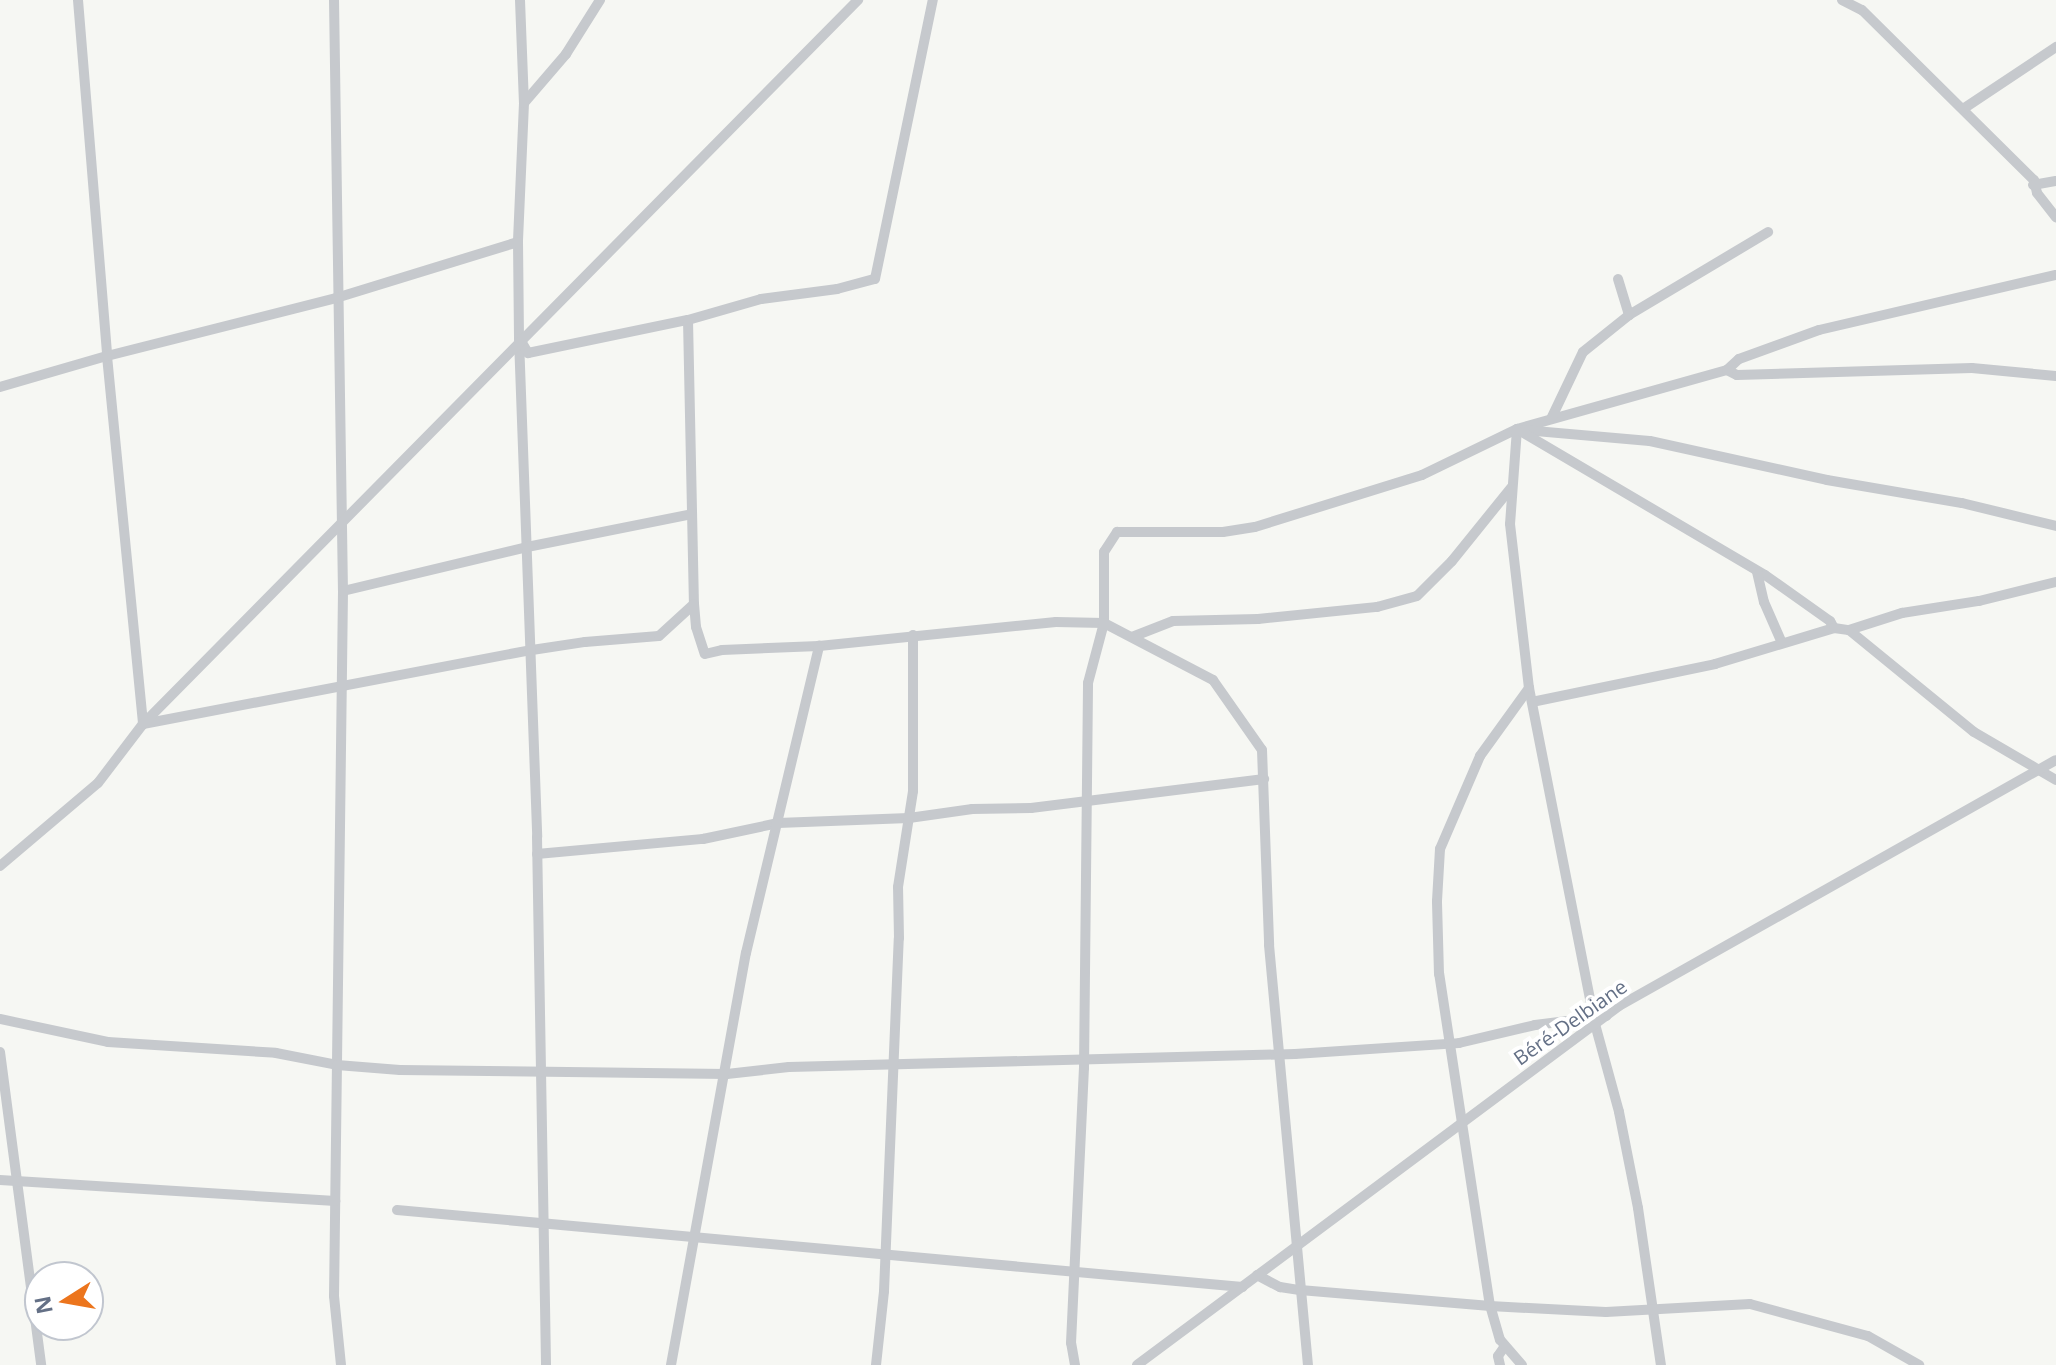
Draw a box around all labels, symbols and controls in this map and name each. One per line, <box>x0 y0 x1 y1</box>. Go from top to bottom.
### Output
street label: Béré-Delbiane <box>1509 974 1631 1070</box>
north arrow <box>24 1261 104 1341</box>
text: N <box>26 1294 59 1317</box>

